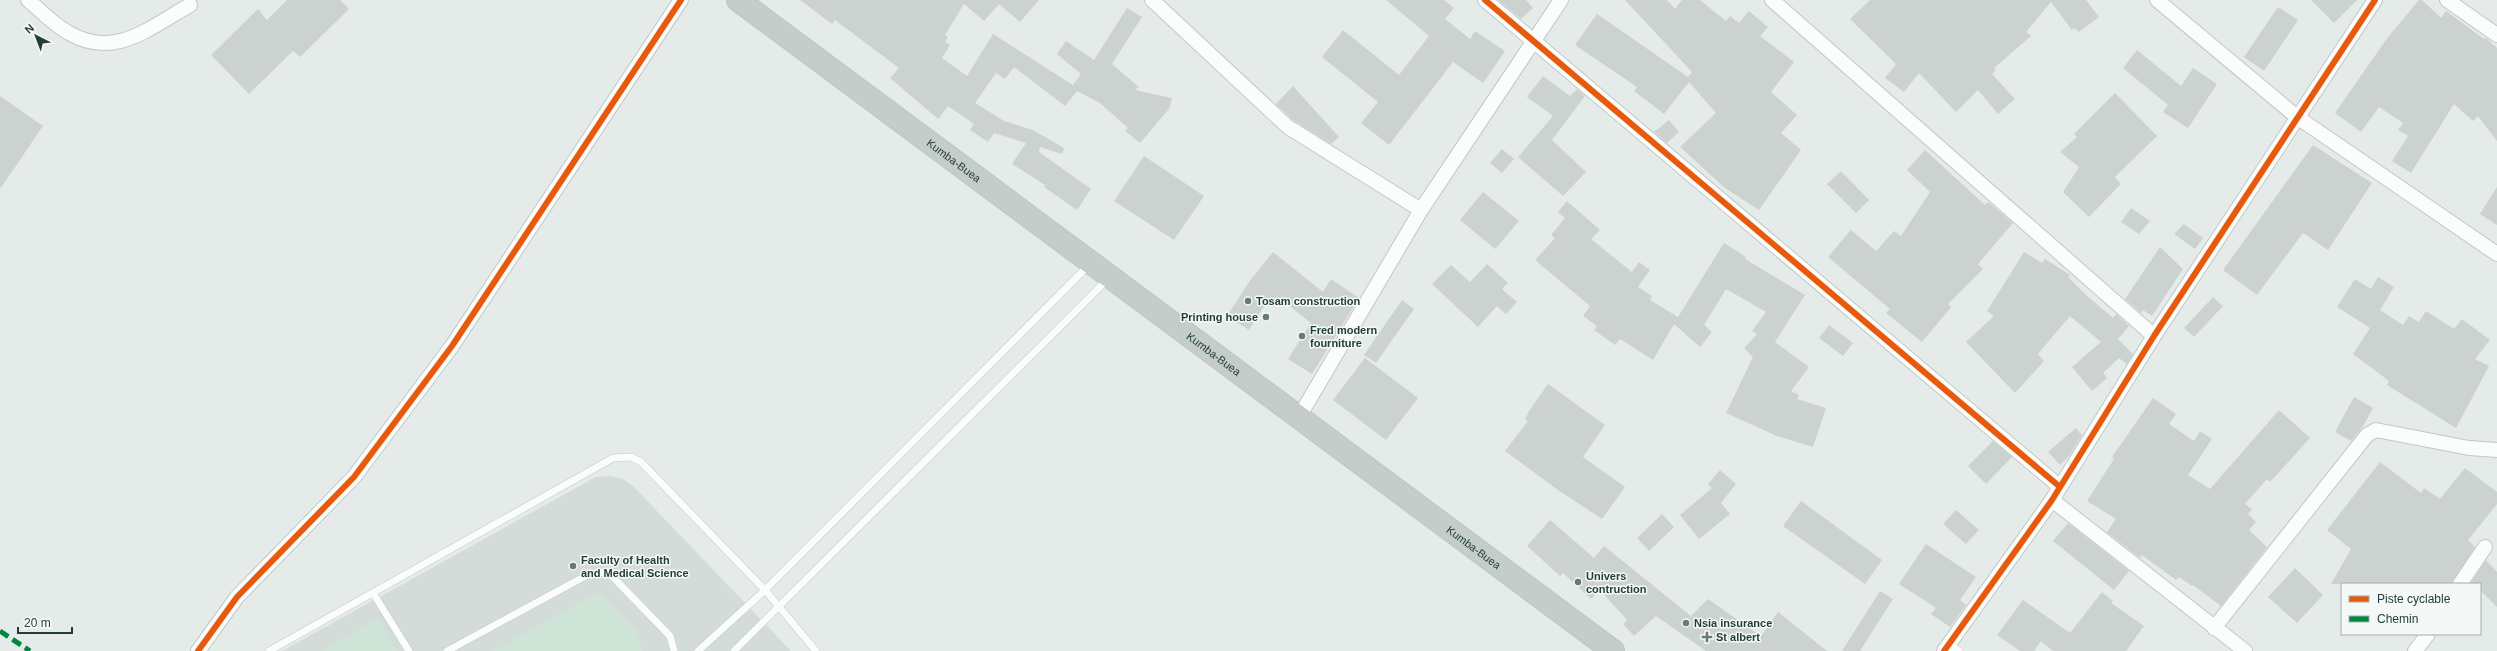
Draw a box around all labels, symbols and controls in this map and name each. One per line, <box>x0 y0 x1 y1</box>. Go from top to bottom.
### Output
north arrow <box>16 16 56 56</box>
text: N <box>22 21 36 36</box>
street label: Kumba-Buea <box>924 137 984 185</box>
place label: Tosam construction <box>1256 295 1361 307</box>
marker: Tosam construction <box>1243 296 1253 306</box>
place label: Printing house <box>1181 311 1258 323</box>
marker: Printing house <box>1261 312 1271 322</box>
place label: Fred modern fourniture <box>1310 324 1378 349</box>
street label: Kumba-Buea <box>1184 330 1244 378</box>
marker: Fred modern fourniture <box>1297 331 1307 341</box>
street label: Kumba-Buea <box>1444 523 1504 572</box>
place label: Faculty of Health and Medical Science <box>581 554 689 579</box>
marker: Faculty of Health and Medical Science <box>568 561 578 571</box>
place label: Univers contruction <box>1586 570 1647 595</box>
marker: Univers contruction <box>1573 577 1583 587</box>
legend <box>2341 583 2481 635</box>
text: Piste cyclable <box>2377 592 2451 606</box>
scale bar <box>18 609 72 635</box>
text: Chemin <box>2377 612 2418 626</box>
text: 20 m <box>24 616 51 630</box>
place label: Nsia insurance <box>1694 617 1772 629</box>
marker: Nsia insurance <box>1681 618 1691 628</box>
marker: St albert <box>1701 631 1713 643</box>
place label: St albert <box>1716 631 1760 643</box>

